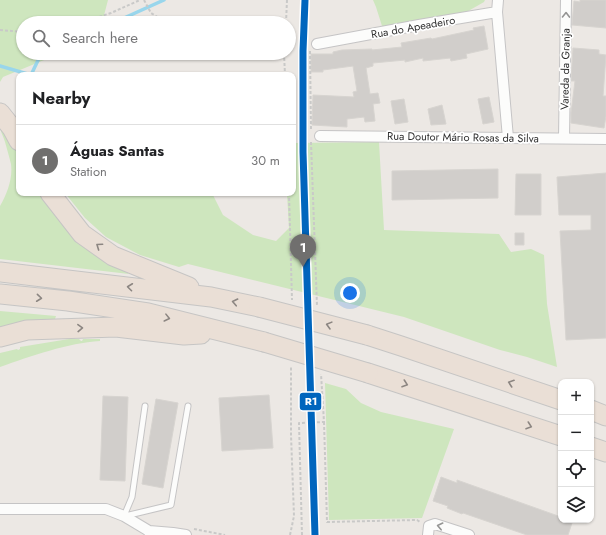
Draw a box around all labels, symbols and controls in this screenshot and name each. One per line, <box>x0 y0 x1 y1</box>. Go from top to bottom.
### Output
street label: Rua do Apeadeiro <box>370 12 456 42</box>
one-way arrow <box>562 12 570 18</box>
search box <box>16 16 296 60</box>
icon: search <box>30 27 52 49</box>
text: Search here <box>62 27 138 49</box>
street label: Vareda da Granja <box>556 28 574 110</box>
text: Nearby <box>32 86 90 110</box>
street label: Rua Doutor Mário Rosas da Silva <box>387 128 539 146</box>
text: Águas Santas <box>70 140 164 162</box>
text: 1 <box>42 151 48 170</box>
text: 30 m <box>251 151 280 170</box>
text: Station <box>70 162 107 181</box>
pin: 1 <box>290 234 316 267</box>
one-way arrow <box>96 243 103 251</box>
one-way arrow <box>127 283 133 292</box>
your location <box>340 283 360 303</box>
one-way arrow <box>36 293 42 302</box>
one-way arrow <box>232 298 238 306</box>
one-way arrow <box>164 314 170 322</box>
one-way arrow <box>326 322 332 330</box>
one-way arrow <box>77 324 83 332</box>
one-way arrow <box>507 379 514 388</box>
map controls <box>558 379 594 523</box>
button: + <box>558 379 594 415</box>
one-way arrow <box>402 380 409 388</box>
line badge: R1 <box>299 392 322 411</box>
text: R1 <box>305 393 317 409</box>
button: − <box>558 415 594 451</box>
one-way arrow <box>525 421 532 429</box>
button: locate <box>558 451 594 487</box>
button: layers <box>558 487 594 523</box>
one-way arrow <box>437 523 443 531</box>

